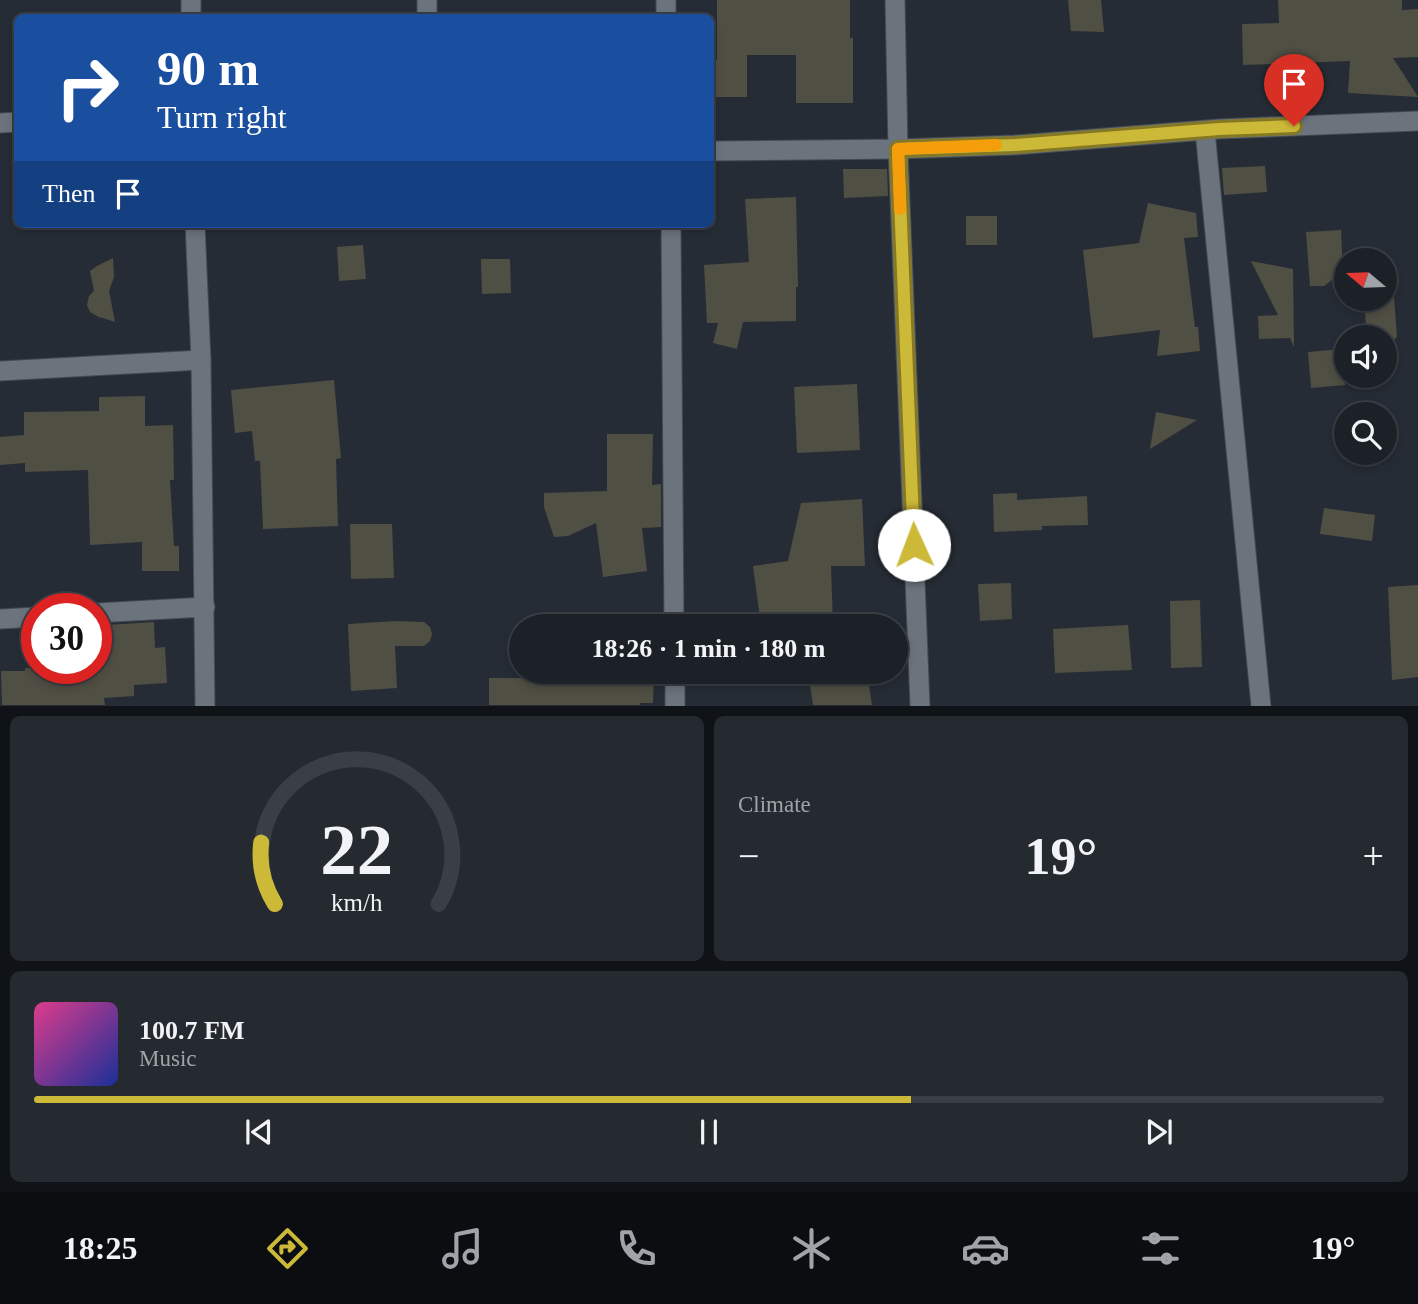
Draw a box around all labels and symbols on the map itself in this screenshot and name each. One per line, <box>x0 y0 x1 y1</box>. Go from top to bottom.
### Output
pin <box>1264 54 1324 126</box>
north arrow <box>1334 248 1396 312</box>
position arrow <box>877 508 951 582</box>
speed limit sign: 30 <box>21 593 112 684</box>

